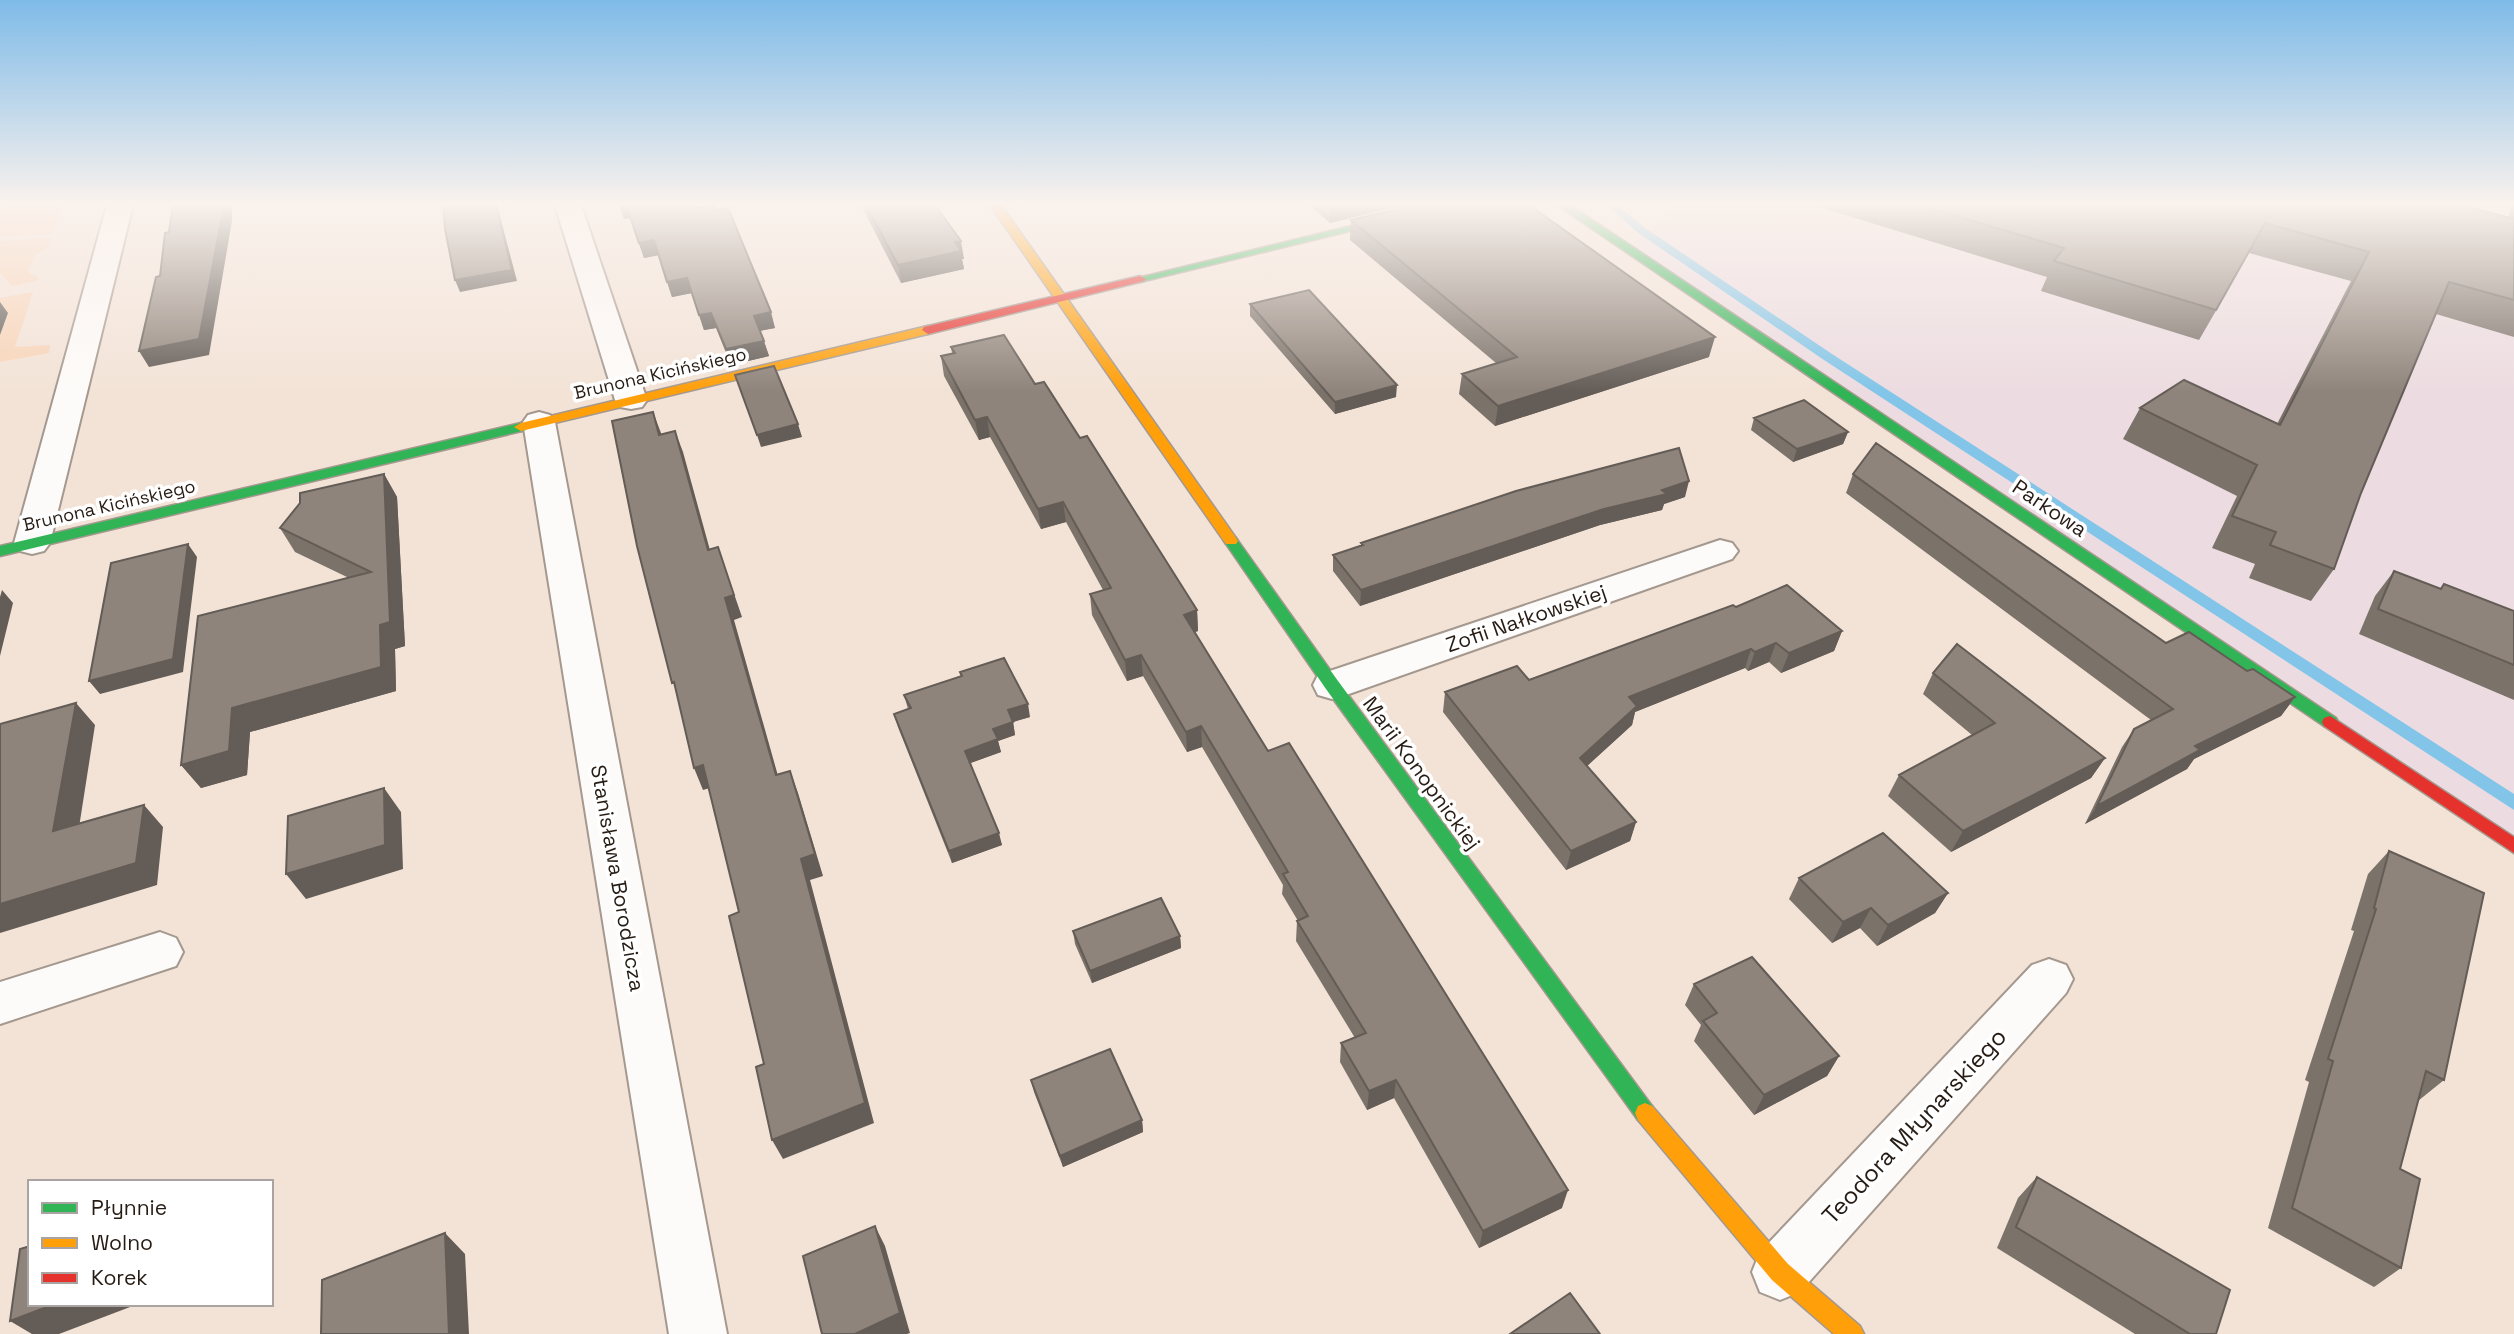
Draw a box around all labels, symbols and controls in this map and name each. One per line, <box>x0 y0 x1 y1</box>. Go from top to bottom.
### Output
street label: Brunona Kicińskiego <box>571 342 749 404</box>
street label: Parkowa <box>2007 473 2093 543</box>
street label: Brunona Kicińskiego <box>20 474 198 536</box>
street label: Zofii Nałkowskiej <box>1442 578 1610 658</box>
street label: Marii Konopnickiej <box>1357 691 1487 855</box>
street label: Stanisława Borodzicza <box>585 763 651 993</box>
street label: Teodora Młynarskiego <box>1815 1021 2013 1231</box>
legend <box>28 1180 273 1306</box>
text: Płynnie <box>91 1194 167 1221</box>
text: Wolno <box>91 1229 153 1256</box>
text: Korek <box>91 1264 148 1291</box>

